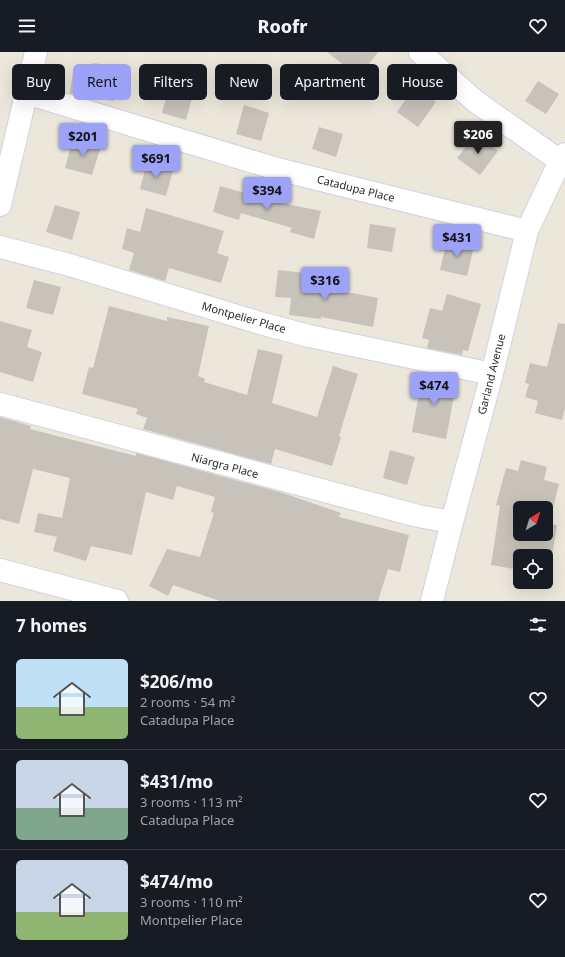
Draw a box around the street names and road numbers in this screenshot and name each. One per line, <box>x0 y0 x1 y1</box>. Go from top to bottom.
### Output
street label: Catadupa Place <box>315 171 397 205</box>
street label: Montpelier Place <box>200 298 288 336</box>
street label: Garland Avenue <box>474 332 508 416</box>
street label: Niargra Place <box>190 449 260 481</box>

